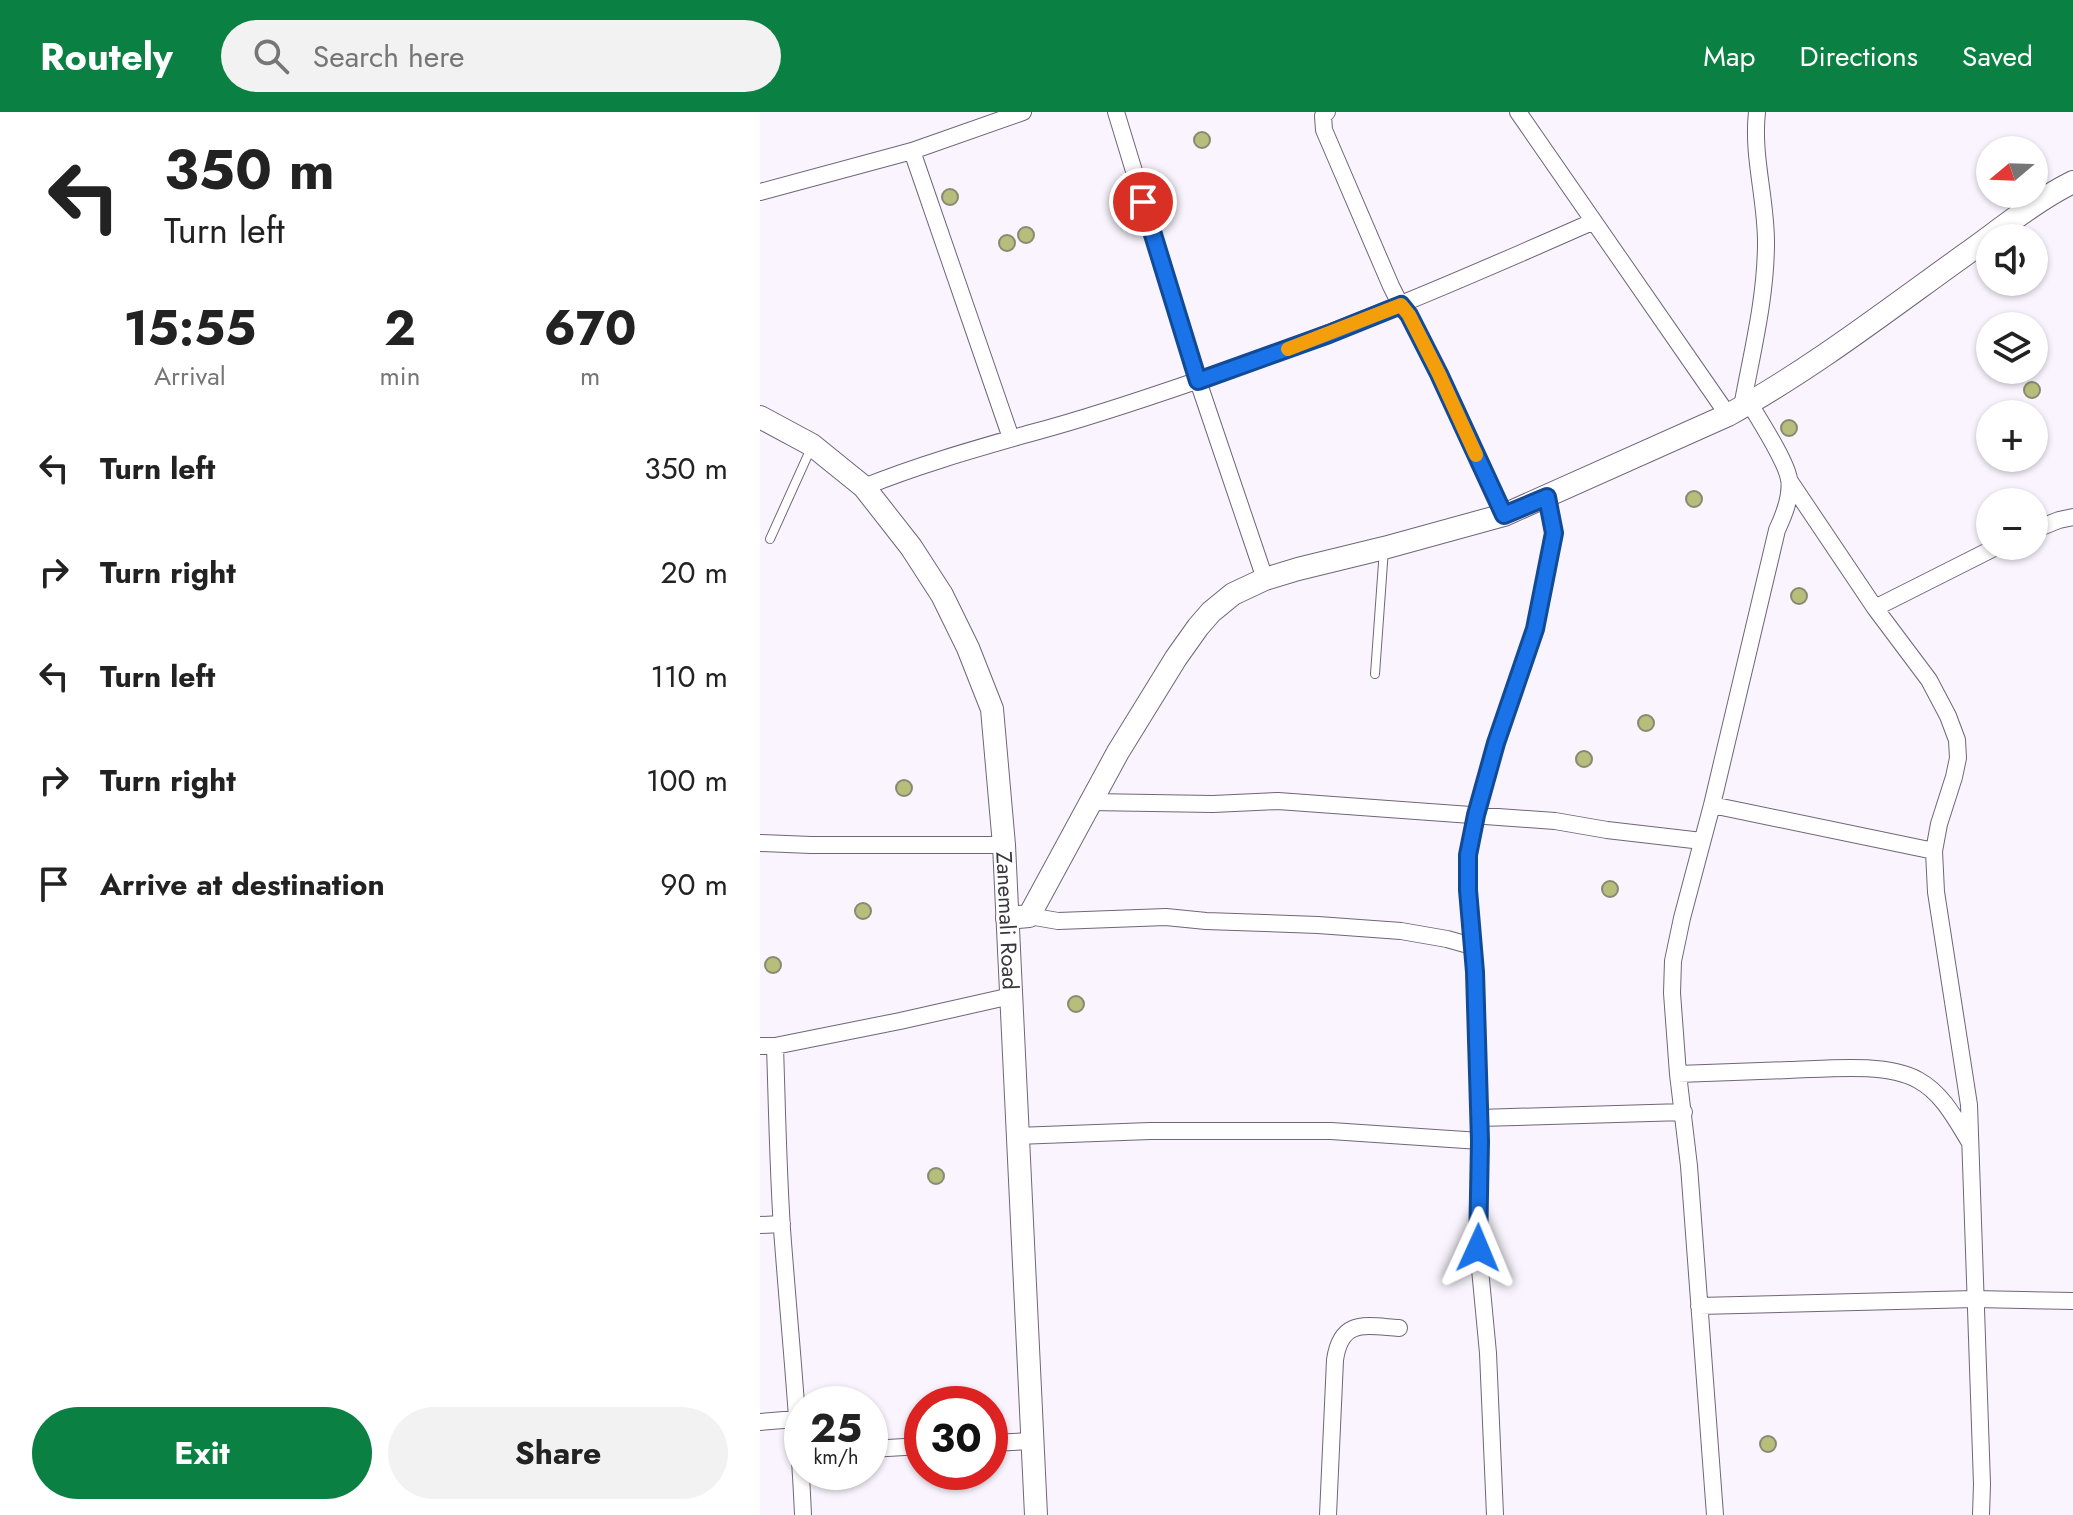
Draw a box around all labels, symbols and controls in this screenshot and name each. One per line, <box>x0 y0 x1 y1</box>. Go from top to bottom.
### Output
search box <box>221 20 781 92</box>
text: Routely <box>40 29 173 84</box>
icon: search <box>249 34 293 78</box>
text: Search here <box>313 35 465 78</box>
text: Map <box>1703 36 1755 77</box>
text: Directions <box>1799 36 1918 77</box>
text: Saved <box>1962 36 2033 77</box>
text: 350 m <box>164 129 335 210</box>
north arrow <box>1976 136 2048 208</box>
map controls <box>1976 136 2048 560</box>
icon: left <box>32 144 136 248</box>
pin <box>1109 168 1177 236</box>
icon: arrive <box>1121 180 1165 224</box>
text: Turn left <box>164 204 285 256</box>
button: sound <box>1976 224 2048 296</box>
text: 15:55 <box>123 294 256 363</box>
text: 2 <box>384 294 416 363</box>
text: 670 <box>544 294 637 363</box>
button: layers <box>1976 312 2048 384</box>
text: Arrival <box>154 357 226 395</box>
text: min <box>380 357 420 395</box>
text: m <box>580 357 600 395</box>
button: + <box>1976 400 2048 472</box>
icon: left <box>32 446 76 490</box>
text: Turn left <box>100 447 215 490</box>
text: 350 m <box>644 447 728 490</box>
button: − <box>1976 488 2048 560</box>
icon: right <box>32 550 76 594</box>
text: Turn right <box>100 551 236 594</box>
text: 20 m <box>661 551 728 594</box>
icon: left <box>32 654 76 698</box>
text: Turn left <box>100 655 215 698</box>
text: 110 m <box>651 655 728 698</box>
icon: right <box>32 758 76 802</box>
text: Turn right <box>100 759 236 802</box>
text: 100 m <box>646 759 728 802</box>
street label: Zanemali Road <box>988 851 1027 990</box>
icon: arrive <box>32 862 76 906</box>
text: Arrive at destination <box>100 863 385 906</box>
text: 90 m <box>660 863 728 906</box>
position arrow <box>1436 1206 1520 1290</box>
speed limit sign: 30 <box>904 1386 1008 1490</box>
text: 25 <box>810 1399 862 1457</box>
button: Exit <box>32 1407 372 1499</box>
button: Share <box>388 1407 728 1499</box>
text: km/h <box>813 1443 859 1472</box>

